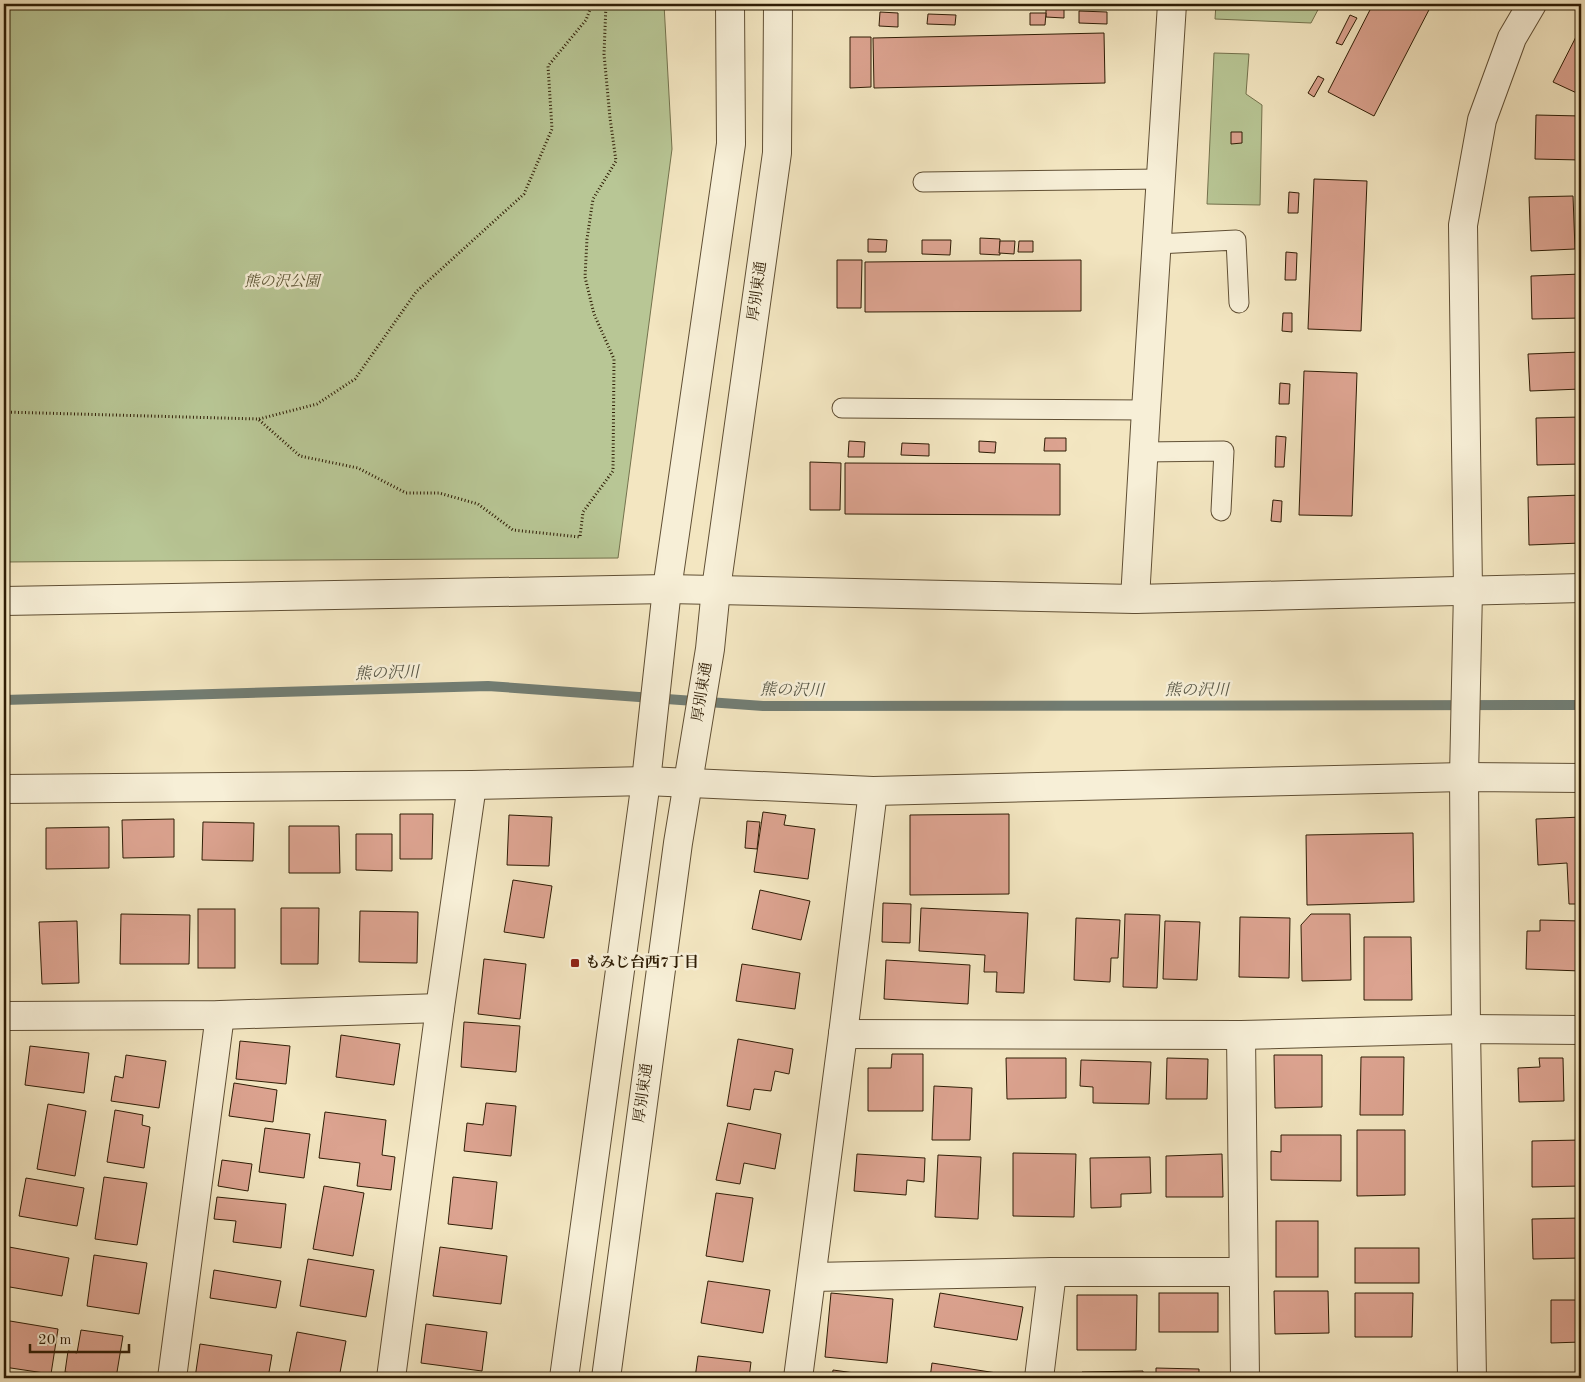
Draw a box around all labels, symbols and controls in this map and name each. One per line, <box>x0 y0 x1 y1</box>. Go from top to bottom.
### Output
street label: 厚別東通 <box>744 260 770 322</box>
park label: 熊の沢公園 <box>244 273 322 290</box>
street label: 厚別東通 <box>689 661 715 723</box>
water label: 熊の沢川 <box>355 663 421 683</box>
water label: 熊の沢川 <box>760 680 826 700</box>
water label: 熊の沢川 <box>1165 681 1231 699</box>
place label: もみじ台西7丁目 <box>585 954 699 971</box>
marker: もみじ台西7丁目 <box>569 957 581 969</box>
street label: 厚別東通 <box>630 1062 656 1124</box>
scale bar <box>30 1322 129 1354</box>
text: 20 m <box>38 1333 72 1348</box>

